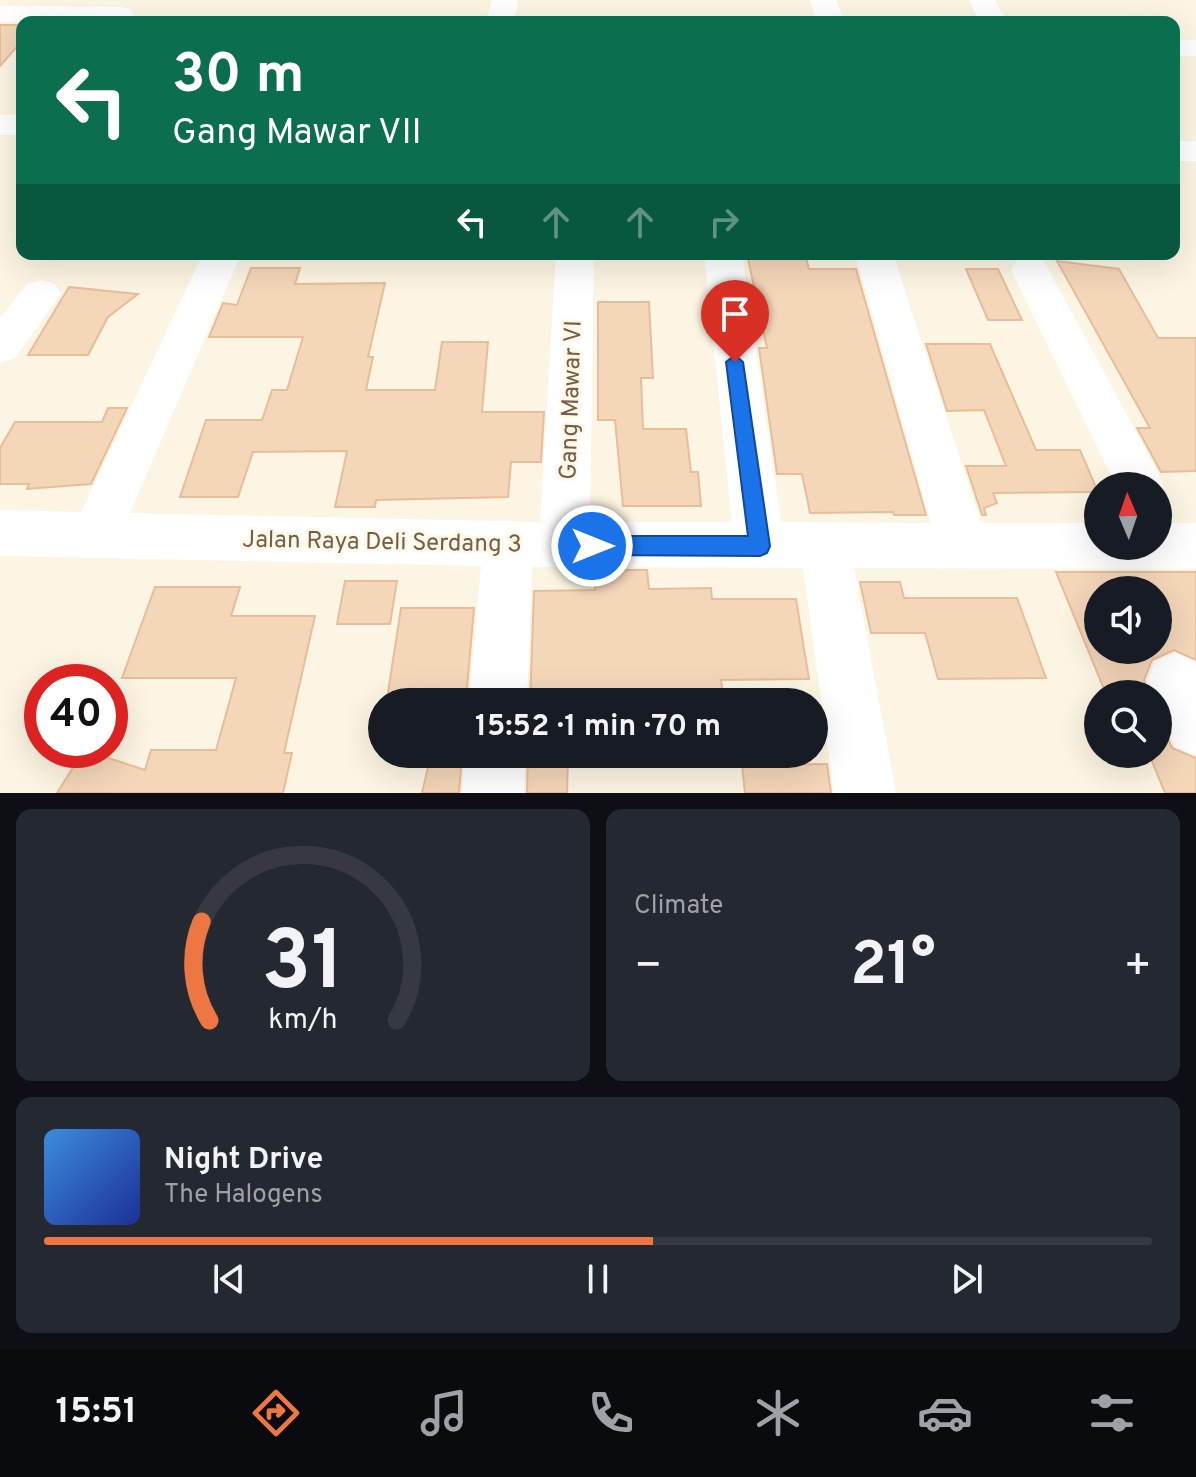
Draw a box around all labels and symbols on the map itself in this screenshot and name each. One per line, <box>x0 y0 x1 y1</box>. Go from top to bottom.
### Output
pin <box>701 280 769 362</box>
street label: Gang Mawar VI <box>554 320 590 480</box>
north arrow <box>1084 472 1172 560</box>
position arrow <box>550 504 634 588</box>
street label: Jalan Raya Deli Serdang 3 <box>242 526 522 560</box>
speed limit sign: 40 <box>24 664 128 768</box>

